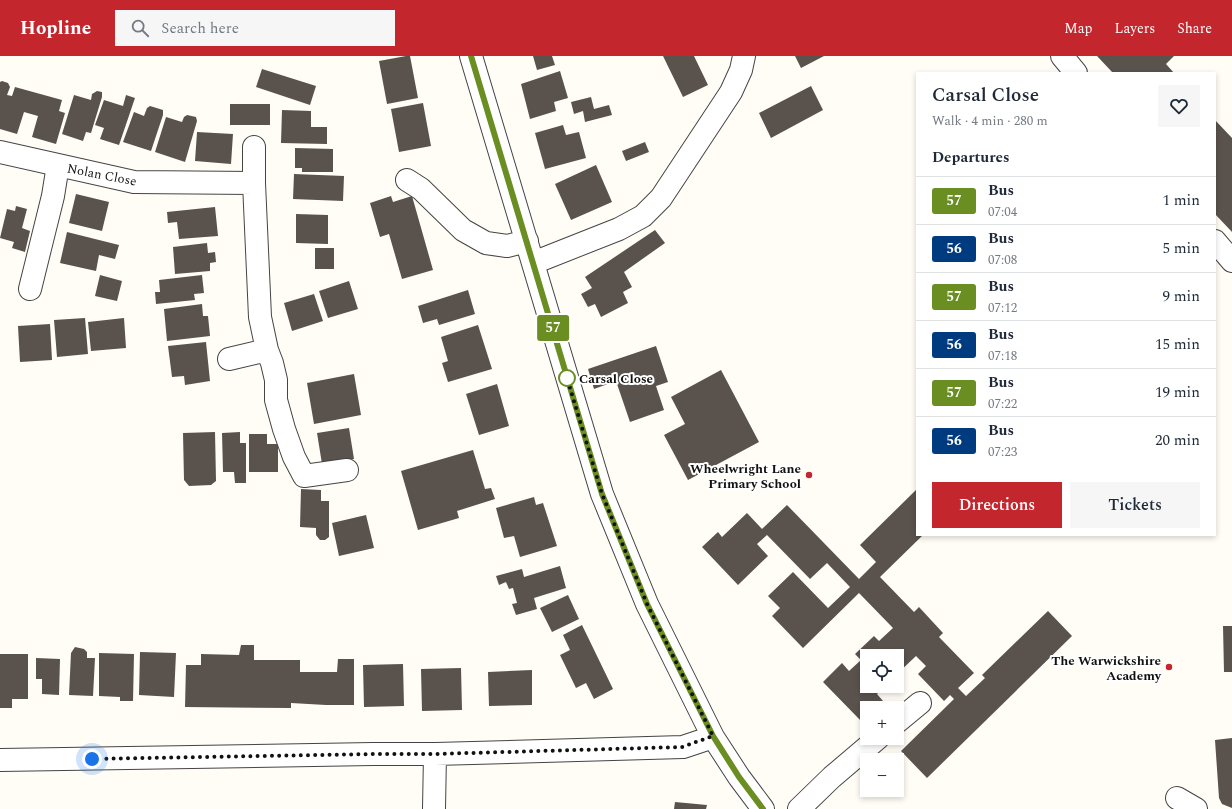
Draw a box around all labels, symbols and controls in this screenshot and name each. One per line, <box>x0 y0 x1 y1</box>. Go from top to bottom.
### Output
search box <box>115 10 395 46</box>
text: Hopline <box>20 14 91 43</box>
icon: search <box>129 17 151 39</box>
text: Search here <box>161 17 239 40</box>
text: Map <box>1064 18 1093 39</box>
text: Layers <box>1115 18 1155 39</box>
text: Share <box>1177 18 1212 39</box>
text: Carsal Close <box>932 81 1039 110</box>
button: heart <box>1158 85 1200 127</box>
text: Walk · 4 min · 280 m <box>932 111 1048 131</box>
text: Departures <box>932 146 1010 169</box>
street label: Nolan Close <box>65 158 138 192</box>
text: Bus <box>988 179 1014 202</box>
text: 1 min <box>1162 189 1200 212</box>
text: 57 <box>946 190 962 211</box>
text: 07:04 <box>988 202 1017 222</box>
text: Bus <box>988 227 1014 250</box>
text: 5 min <box>1162 237 1200 260</box>
text: 56 <box>946 238 962 259</box>
text: 07:08 <box>988 250 1017 270</box>
text: Bus <box>988 275 1014 298</box>
text: 9 min <box>1162 285 1200 308</box>
text: 57 <box>946 286 962 307</box>
text: 07:12 <box>988 298 1017 318</box>
line badge: 57 <box>535 315 571 341</box>
text: 57 <box>545 317 561 338</box>
text: Bus <box>988 323 1014 346</box>
text: 15 min <box>1155 333 1200 356</box>
text: 56 <box>946 334 962 355</box>
text: 07:18 <box>988 346 1017 366</box>
marker: Carsal Close <box>558 369 576 387</box>
place label: Carsal Close <box>579 369 653 389</box>
text: Bus <box>988 371 1014 394</box>
text: 19 min <box>1155 381 1200 404</box>
text: 57 <box>946 382 962 403</box>
text: 07:22 <box>988 394 1017 414</box>
text: Bus <box>988 419 1014 442</box>
text: 20 min <box>1155 429 1200 452</box>
text: 56 <box>946 430 962 451</box>
text: 07:23 <box>988 442 1017 462</box>
place label: Wheelwright Lane Primary School <box>690 459 801 494</box>
marker: Wheelwright Lane Primary School <box>804 470 814 480</box>
button: Directions <box>932 482 1062 528</box>
button: Tickets <box>1070 482 1200 528</box>
map controls <box>860 649 904 797</box>
button: locate <box>860 649 904 693</box>
place label: The Warwickshire Academy <box>1051 651 1162 686</box>
marker: The Warwickshire Academy <box>1164 662 1174 672</box>
button: + <box>860 701 904 745</box>
your location <box>82 749 102 769</box>
button: − <box>860 753 904 797</box>

